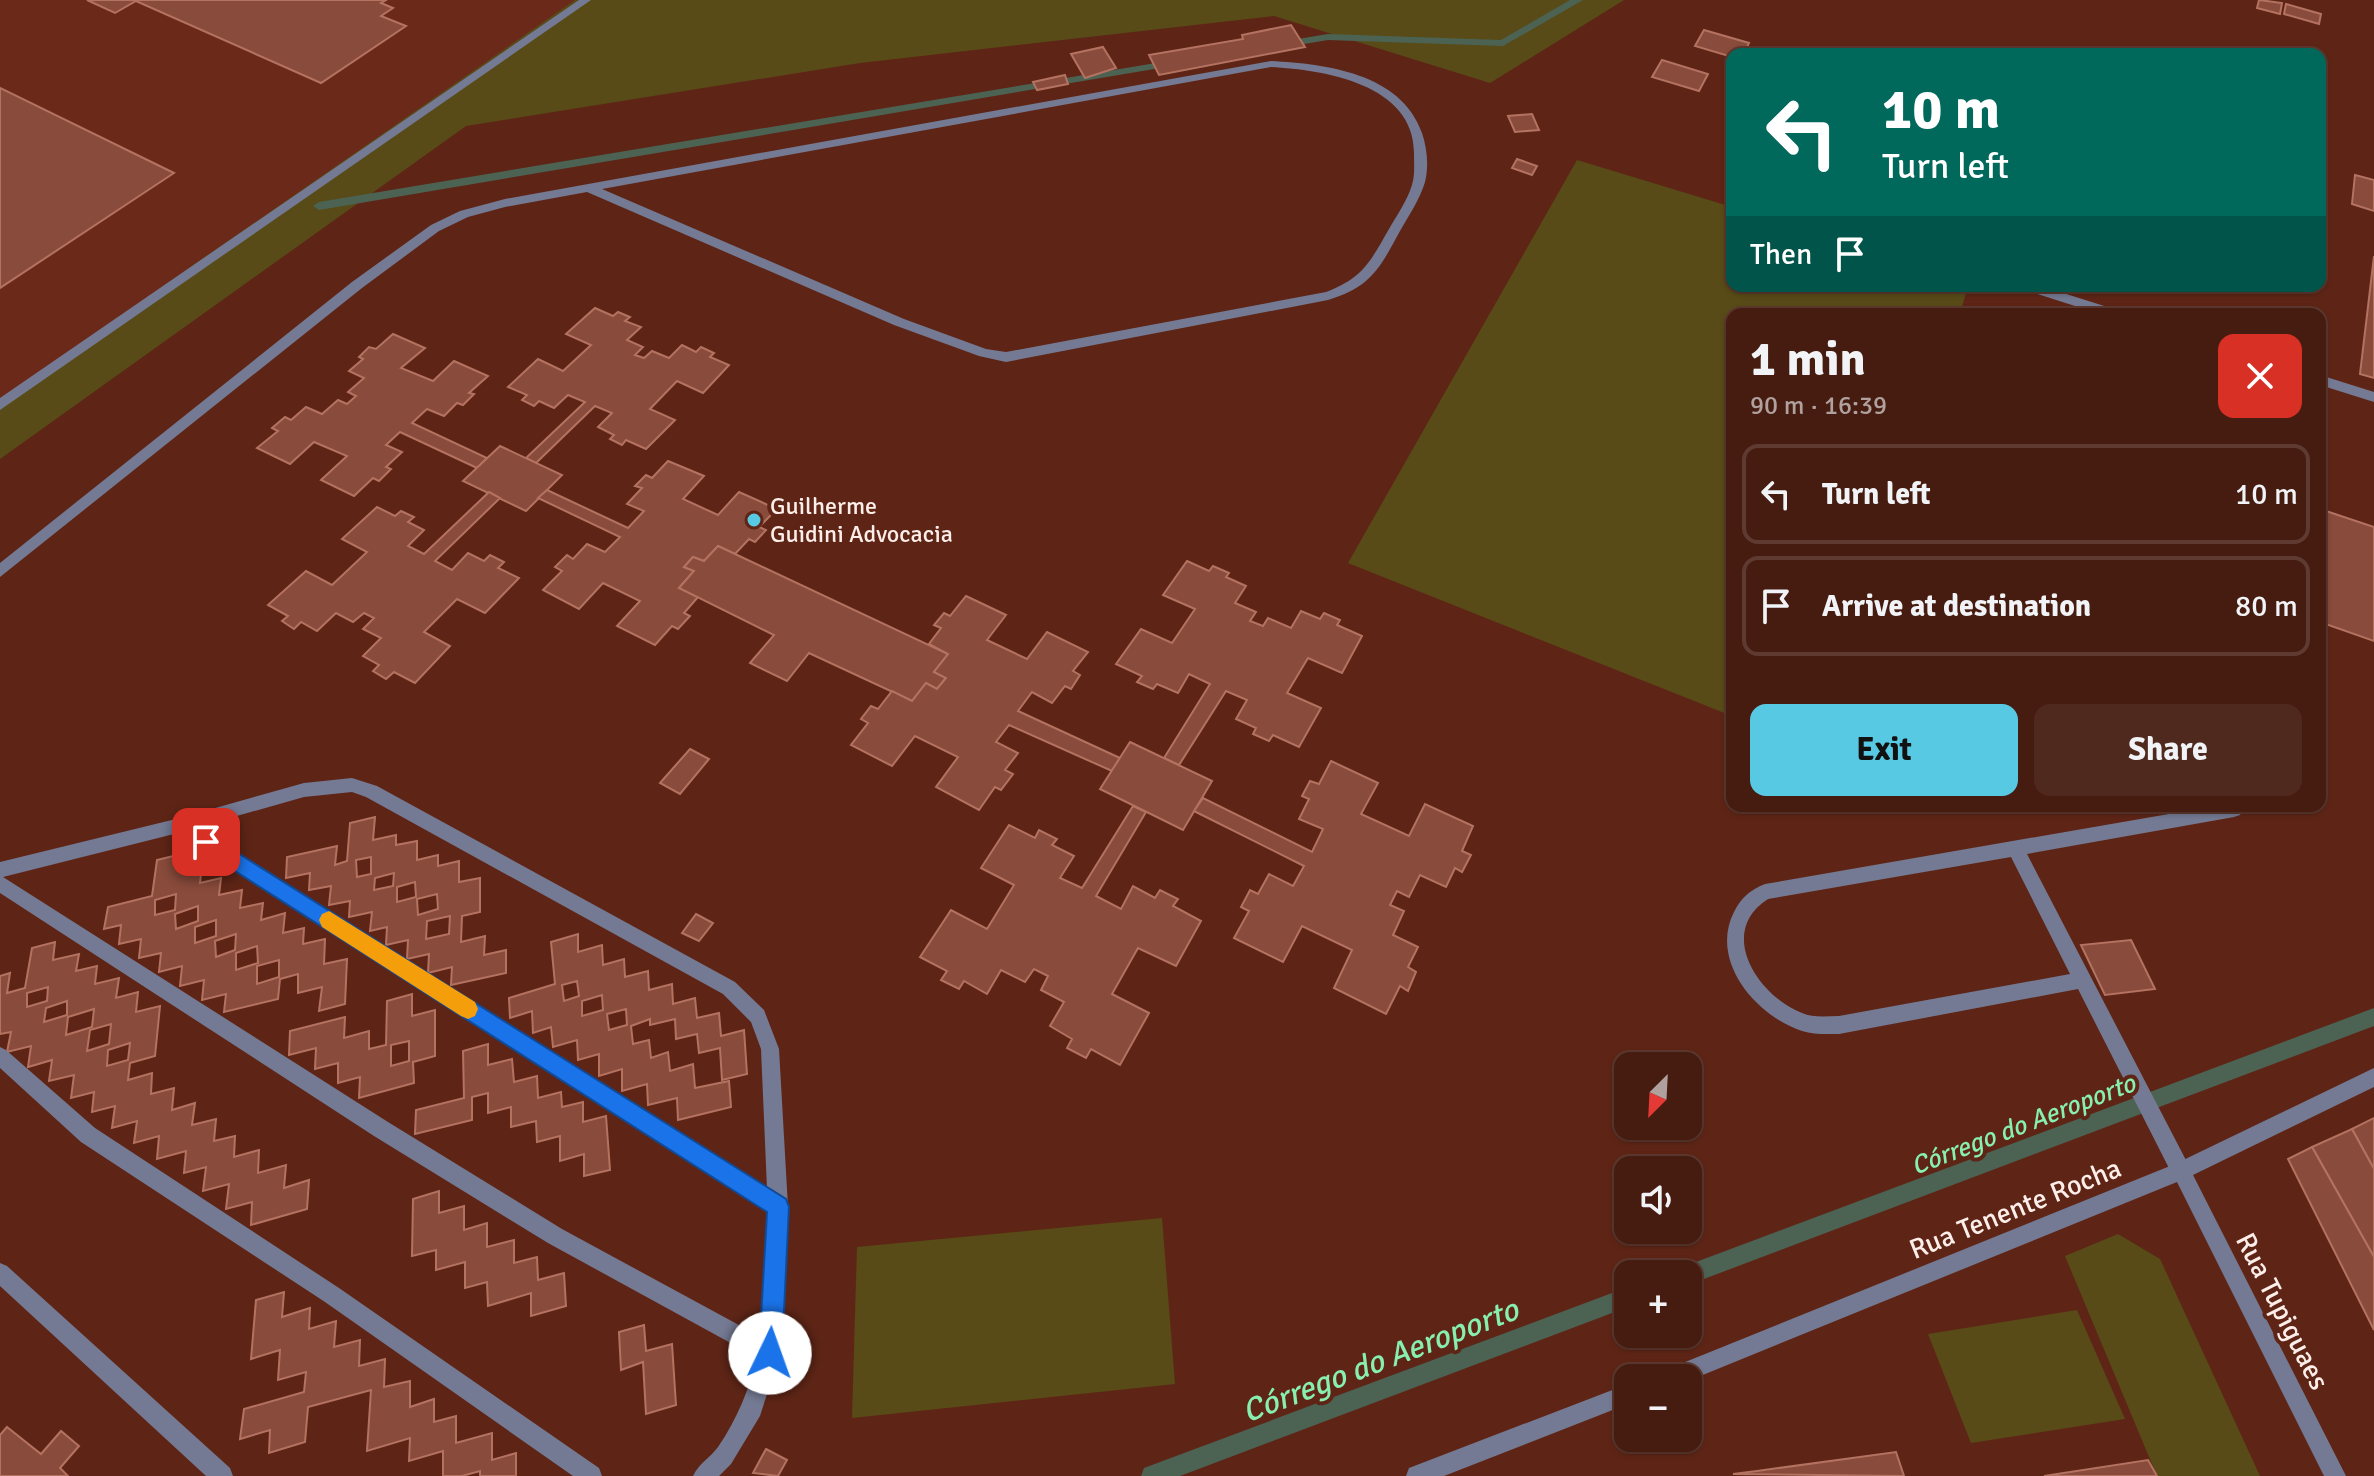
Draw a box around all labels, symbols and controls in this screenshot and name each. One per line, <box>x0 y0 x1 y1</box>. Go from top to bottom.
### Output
text: 10 m <box>1882 75 2000 144</box>
icon: left <box>1750 80 1854 184</box>
text: Turn left <box>1882 144 2009 189</box>
icon: arrive <box>1828 232 1872 276</box>
text: Then <box>1750 236 1812 273</box>
text: 1 min <box>1750 330 1866 389</box>
button: close <box>2218 334 2302 418</box>
text: 90 m · 16:39 <box>1750 390 1887 422</box>
icon: left <box>1754 472 1798 516</box>
text: Turn left <box>1822 476 1931 513</box>
text: 10 m <box>2235 476 2298 513</box>
place label: Guilherme Guidini Advocacia <box>770 491 953 549</box>
marker: Guilherme Guidini Advocacia <box>745 511 763 529</box>
icon: arrive <box>1754 584 1798 628</box>
text: Arrive at destination <box>1822 588 2091 625</box>
text: 80 m <box>2235 588 2298 625</box>
button: Exit <box>1750 704 2018 796</box>
button: Share <box>2034 704 2302 796</box>
pin <box>172 808 240 876</box>
icon: arrive <box>184 820 228 864</box>
north arrow <box>1614 1052 1702 1140</box>
map controls <box>1614 1052 1702 1452</box>
water label: Córrego do Aeroporto <box>1907 1067 2141 1182</box>
street label: Rua Tenente Rocha <box>1905 1151 2126 1267</box>
button: sound <box>1614 1156 1702 1244</box>
street label: Rua Tupiguaes <box>2228 1227 2336 1396</box>
button: + <box>1614 1260 1702 1348</box>
water label: Córrego do Aeroporto <box>1237 1289 1525 1431</box>
position arrow <box>728 1311 812 1395</box>
button: − <box>1614 1364 1702 1452</box>

